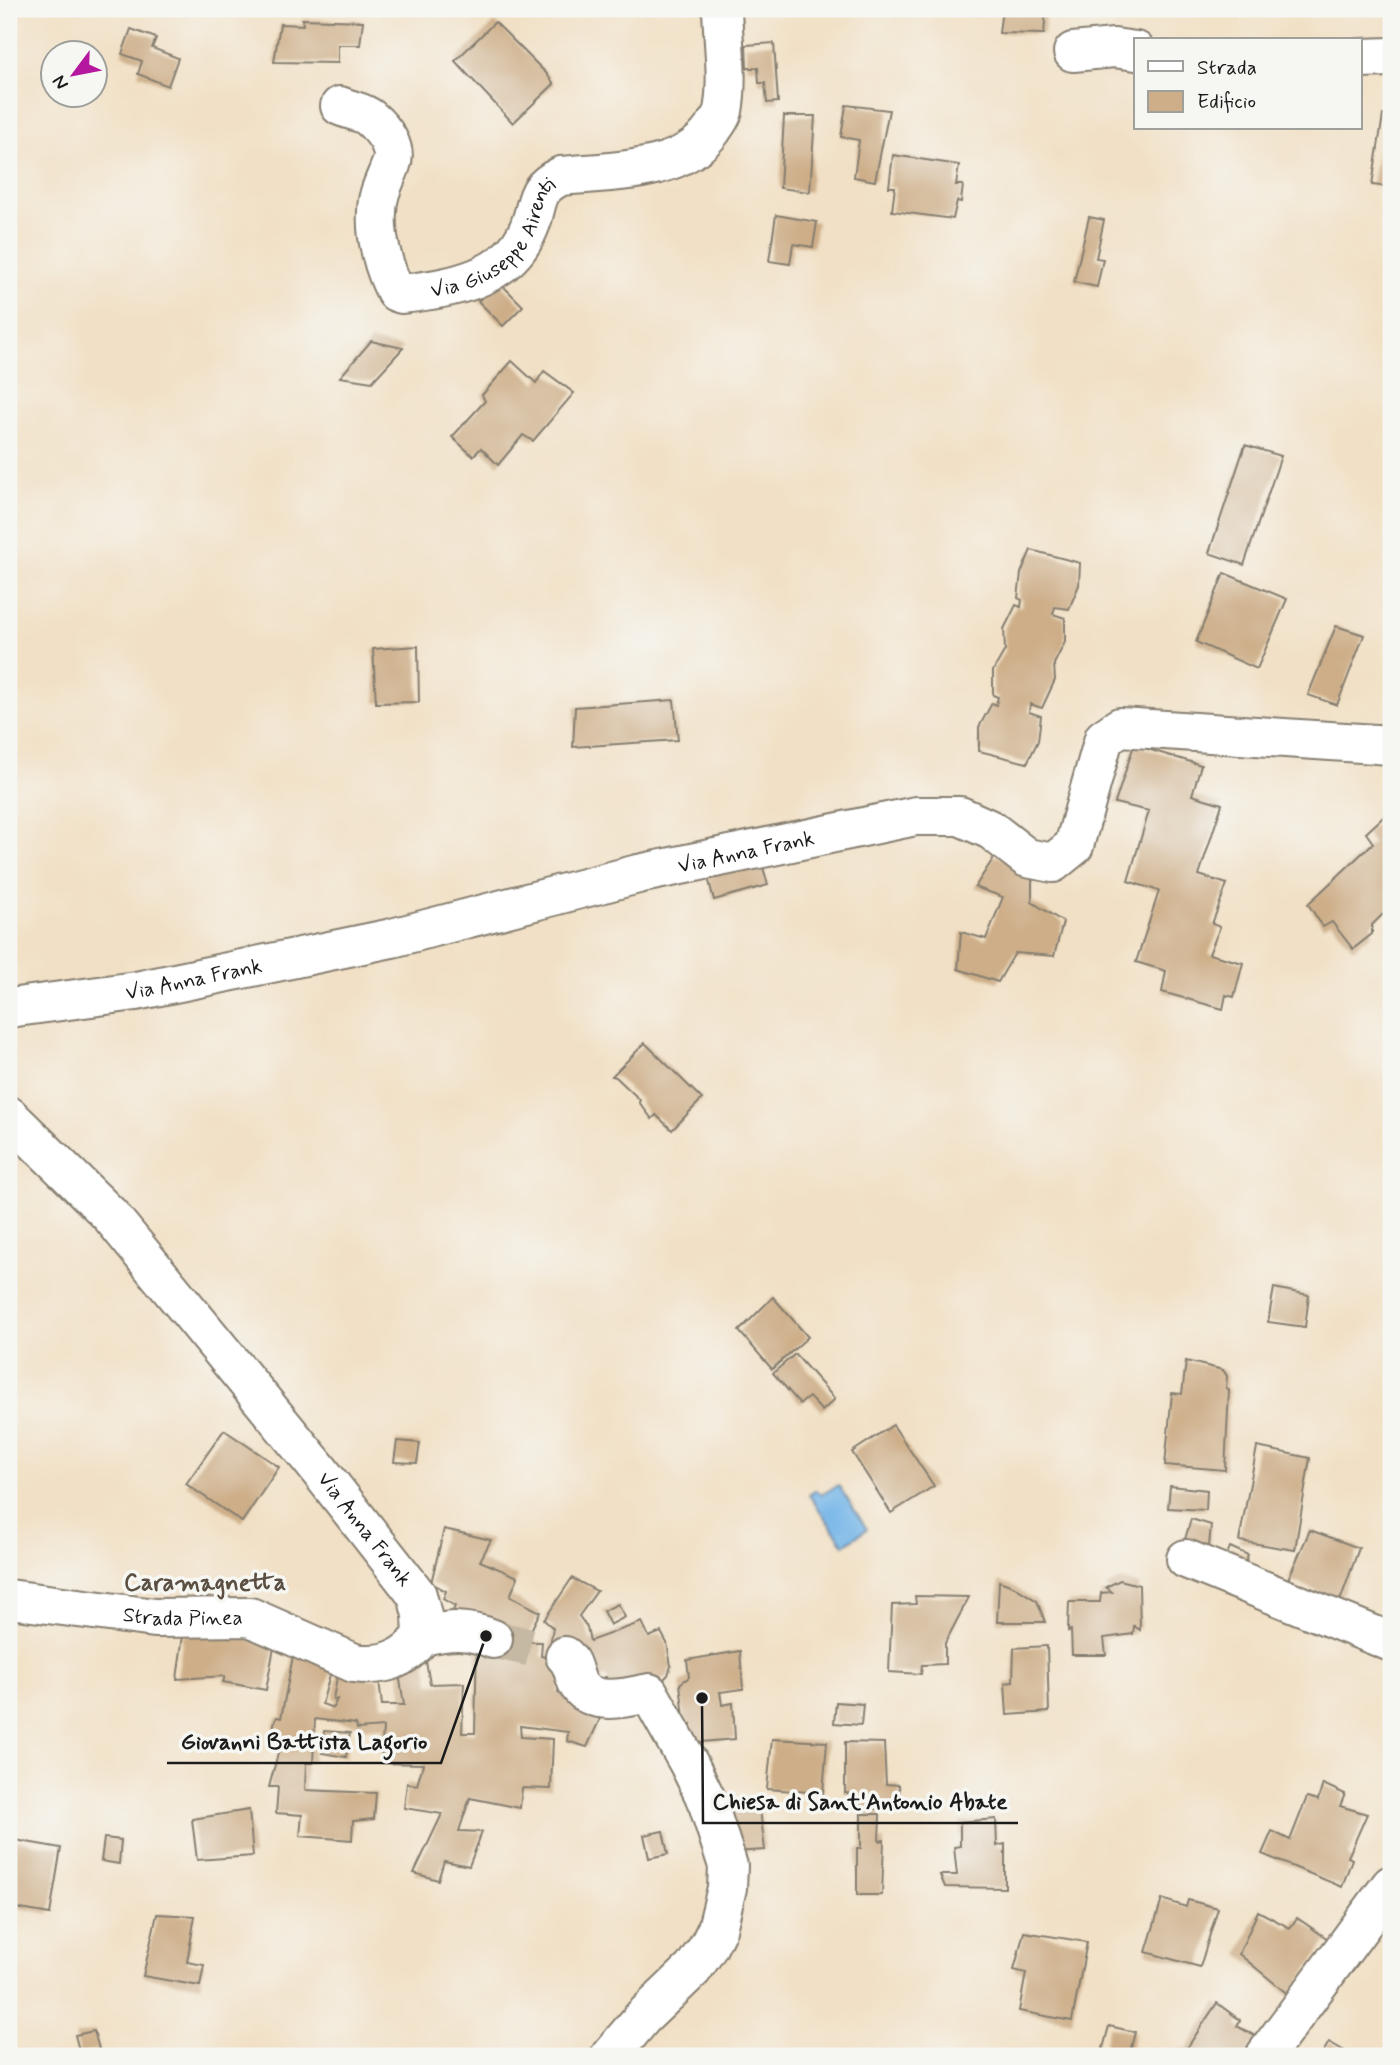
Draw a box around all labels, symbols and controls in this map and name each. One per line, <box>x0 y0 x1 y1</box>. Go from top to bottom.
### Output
north arrow <box>38 38 108 108</box>
legend <box>1134 38 1362 130</box>
text: Strada <box>1197 54 1257 82</box>
text: N <box>47 70 75 94</box>
text: Edificio <box>1197 88 1256 116</box>
street label: Via Giuseppe Airenti <box>428 171 562 305</box>
street label: Via Anna Frank <box>675 825 817 880</box>
street label: Via Anna Frank <box>124 952 265 1007</box>
street label: Via Anna Frank <box>311 1466 418 1593</box>
district label: Caramagnetta <box>124 1568 286 1600</box>
street label: Strada Pinea <box>121 1601 243 1633</box>
callout: Giovanni Battista Lagorio <box>167 1719 441 1763</box>
text: Giovanni Battista Lagorio <box>181 1728 427 1761</box>
callout: Chiesa di Sant'Antonio Abate <box>703 1779 1018 1823</box>
text: Chiesa di Sant'Antonio Abate <box>712 1788 1008 1818</box>

